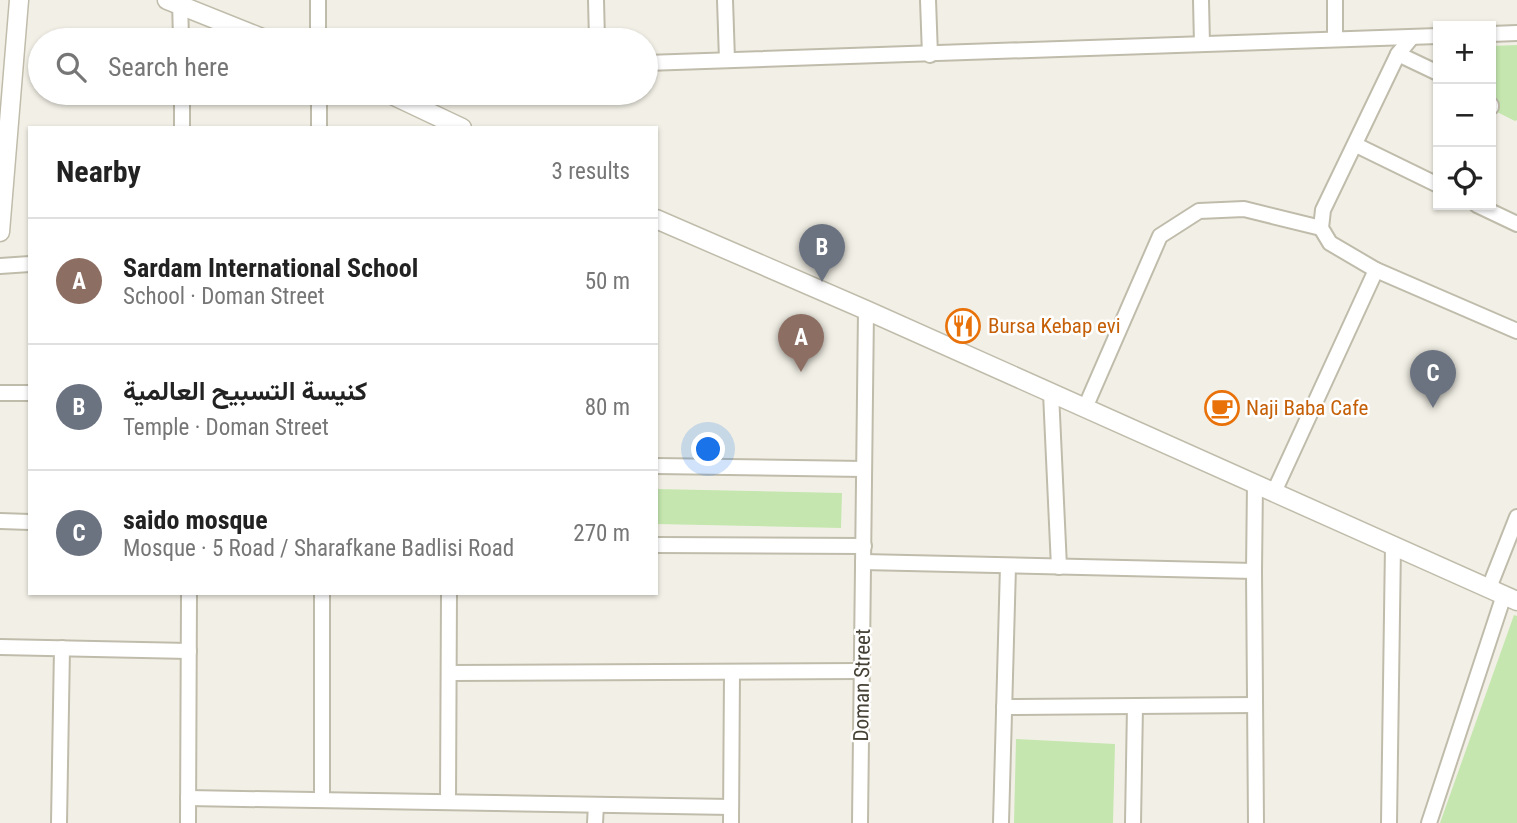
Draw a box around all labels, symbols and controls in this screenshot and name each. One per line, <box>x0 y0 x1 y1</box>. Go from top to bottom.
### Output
map controls <box>1433 21 1496 210</box>
button: + <box>1433 21 1496 84</box>
search box <box>28 28 658 105</box>
icon: search <box>52 48 90 86</box>
text: Search here <box>108 52 229 82</box>
button: − <box>1433 84 1496 147</box>
button: locate <box>1433 147 1496 210</box>
text: Nearby <box>56 154 141 189</box>
text: 3 results <box>552 158 630 185</box>
pin: B <box>799 224 845 282</box>
text: Sardam International School <box>123 253 418 283</box>
text: A <box>72 268 86 295</box>
text: 50 m <box>585 268 630 295</box>
text: School · Doman Street <box>123 283 325 310</box>
restaurant icon: Bursa Kebap evi <box>944 307 982 345</box>
pin: A <box>778 314 824 372</box>
place label: Bursa Kebap evi <box>988 314 1121 338</box>
pin: C <box>1410 350 1456 408</box>
text: كنيسة التسبيح العالمية <box>123 376 367 406</box>
cafe icon: Naji Baba Cafe <box>1203 389 1241 427</box>
text: B <box>73 394 85 421</box>
text: 80 m <box>585 394 630 421</box>
place label: Naji Baba Cafe <box>1246 396 1369 420</box>
text: Temple · Doman Street <box>123 414 329 441</box>
your location <box>691 432 725 466</box>
text: saido mosque <box>123 505 268 535</box>
text: C <box>72 520 86 547</box>
text: 270 m <box>573 520 630 547</box>
text: Mosque · 5 Road / Sharafkane Badlisi Road <box>123 535 514 562</box>
street label: Doman Street <box>849 628 875 742</box>

